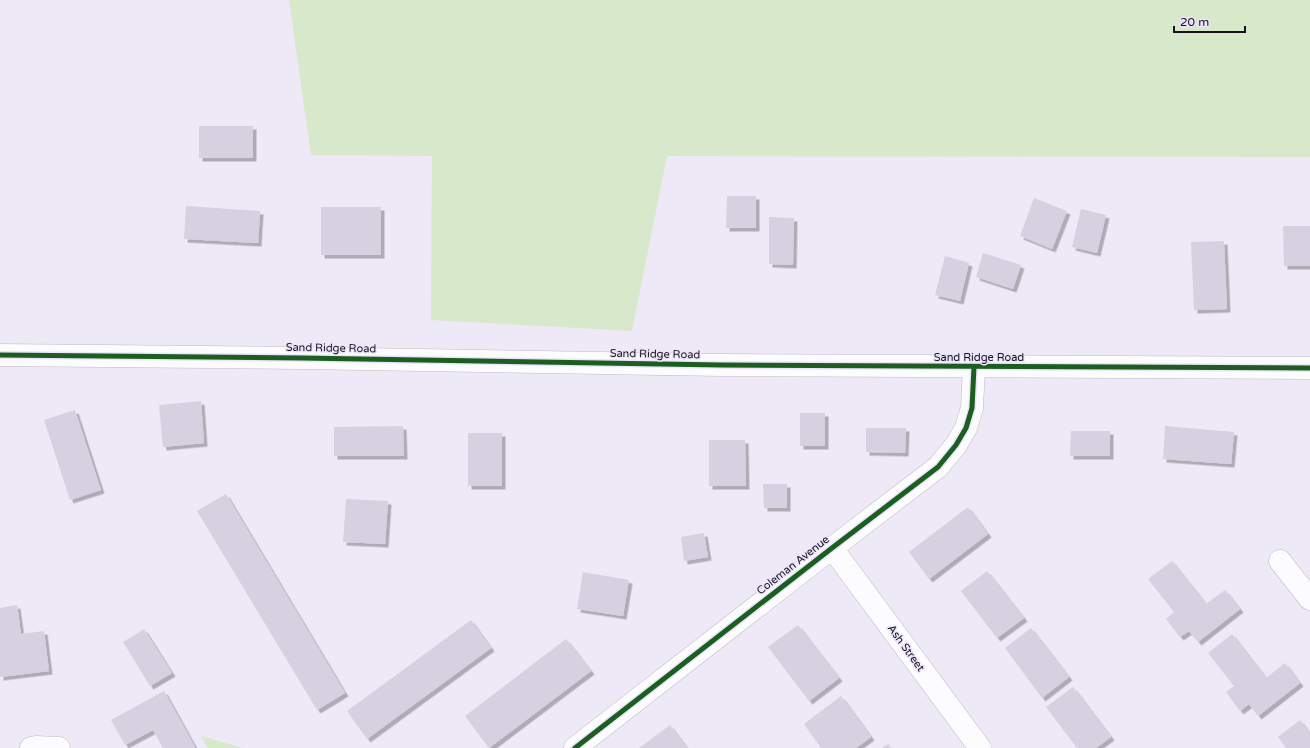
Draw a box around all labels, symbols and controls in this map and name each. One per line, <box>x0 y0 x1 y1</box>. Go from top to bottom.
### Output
scale bar <box>1174 8 1245 34</box>
text: 20 m <box>1180 15 1209 29</box>
street label: Sand Ridge Road <box>286 341 376 355</box>
street label: Sand Ridge Road <box>610 347 700 361</box>
street label: Sand Ridge Road <box>934 351 1024 364</box>
street label: Coleman Avenue <box>754 533 832 597</box>
street label: Ash Street <box>885 622 927 674</box>

